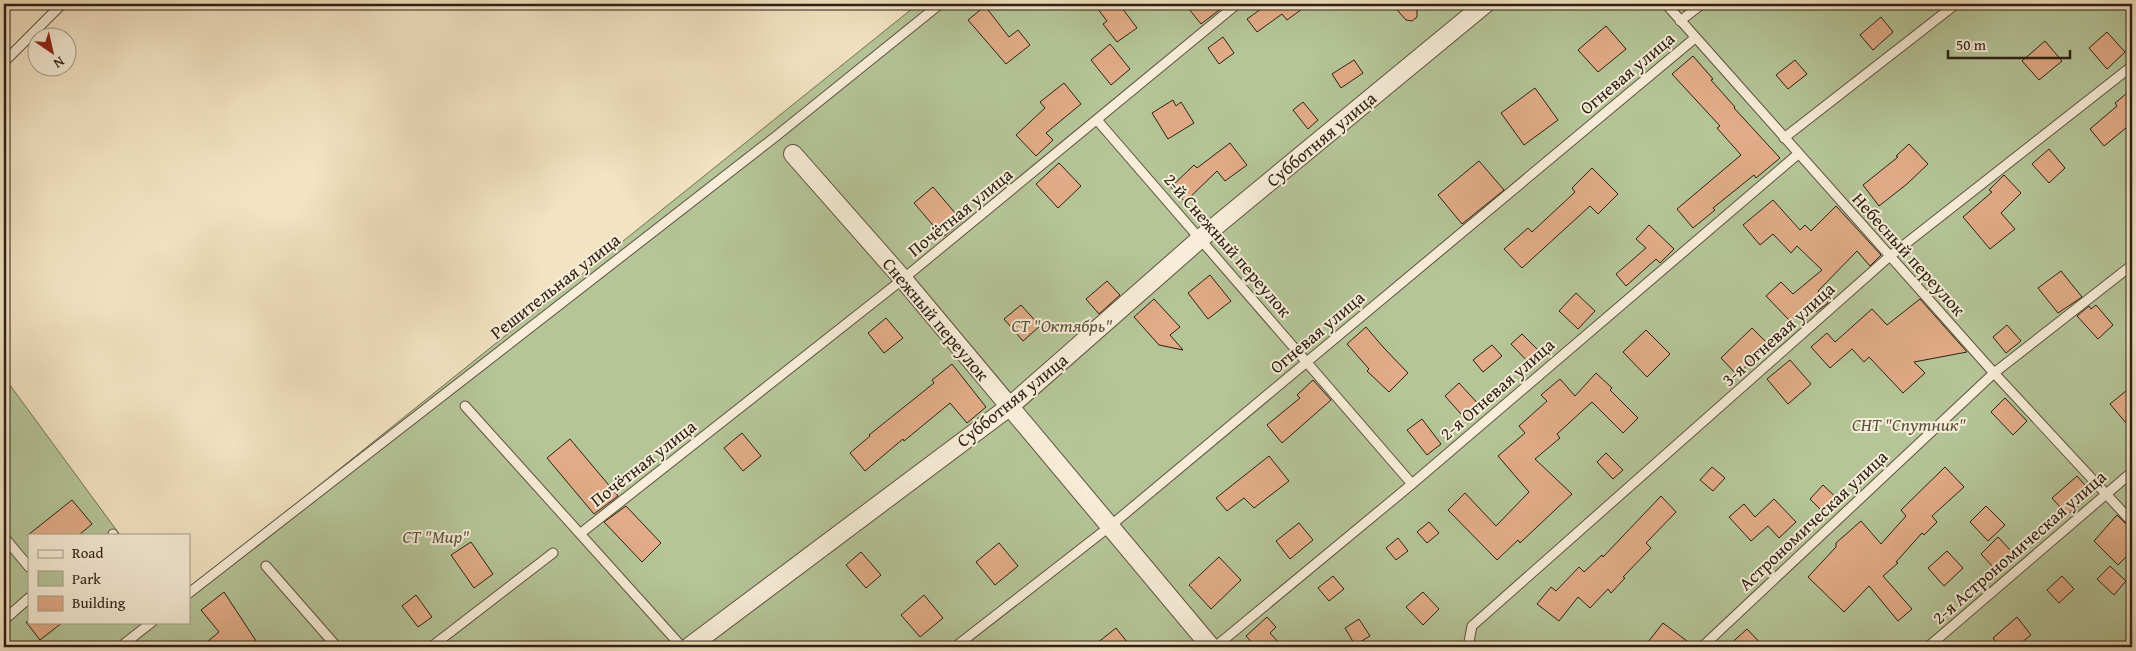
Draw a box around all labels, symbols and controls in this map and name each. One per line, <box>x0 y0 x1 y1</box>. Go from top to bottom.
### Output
street label: Огневая улица <box>1574 25 1681 121</box>
north arrow <box>28 28 78 78</box>
scale bar <box>1948 28 2071 60</box>
text: 50 m <box>1956 34 1987 55</box>
text: N <box>49 52 69 74</box>
street label: Субботняя улица <box>1260 85 1382 193</box>
street label: Почётная улица <box>902 161 1019 263</box>
street label: 2-й Снежный переулок <box>1158 167 1299 324</box>
street label: Небесный переулок <box>1846 186 1972 322</box>
street label: Решительная улица <box>484 226 626 345</box>
street label: Снежный переулок <box>876 251 996 387</box>
street label: 3-я Огневая улица <box>1715 275 1841 392</box>
street label: Огневая улица <box>1264 284 1371 380</box>
park label: СТ "Октябрь" <box>1011 312 1113 339</box>
street label: 2-я Огневая улица <box>1434 331 1561 447</box>
street label: Субботняя улица <box>950 346 1074 453</box>
park label: СНТ "Спутник" <box>1852 411 1966 438</box>
street label: Почётная улица <box>584 413 702 513</box>
street label: Астрономическая улица <box>1732 443 1894 597</box>
street label: 2-я Астрономическая улица <box>1926 463 2112 630</box>
park label: СТ "Мир" <box>402 523 470 550</box>
legend <box>28 534 190 624</box>
text: Road <box>72 542 103 563</box>
text: Park <box>72 568 101 589</box>
text: Building <box>72 592 126 613</box>

